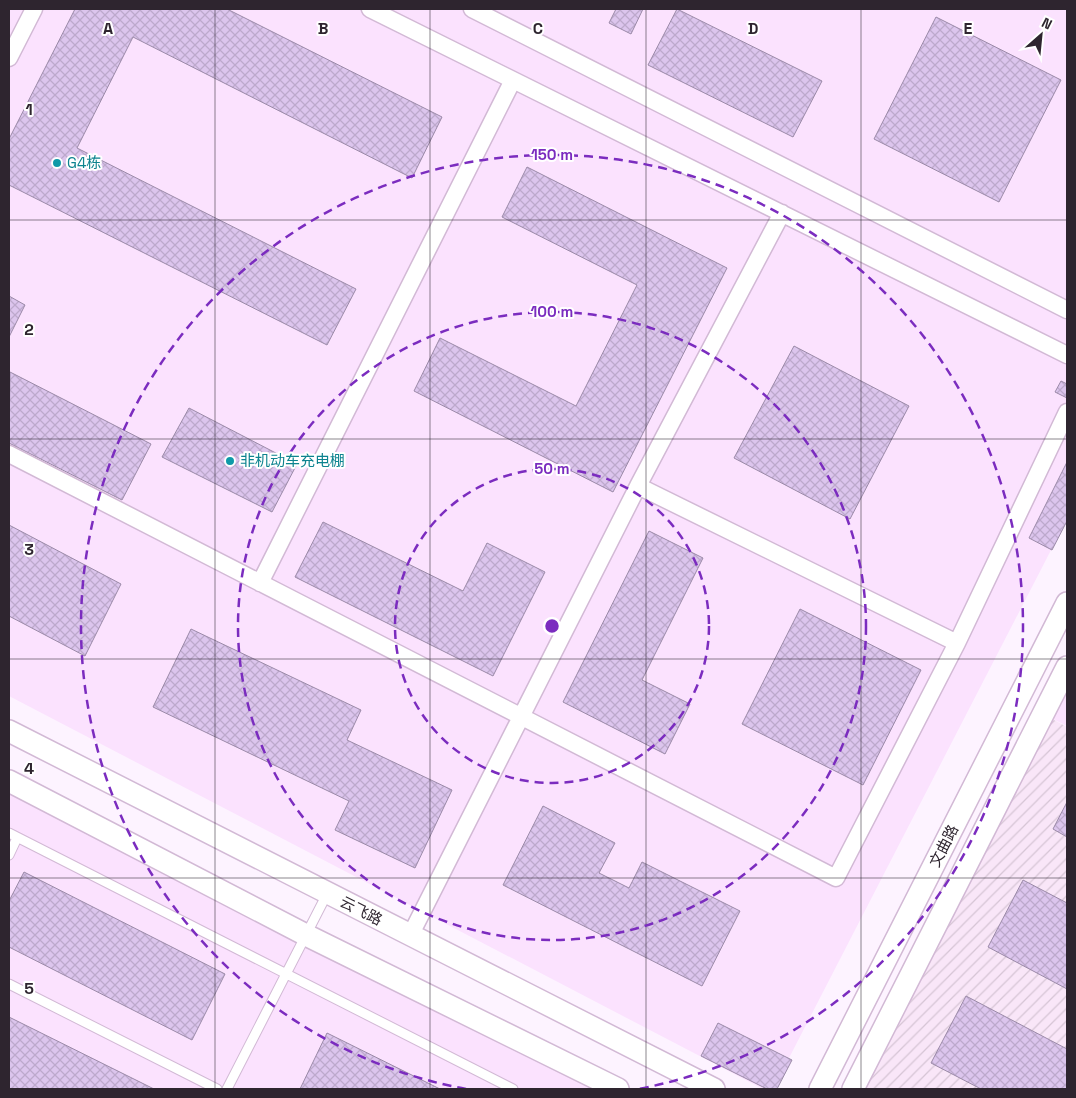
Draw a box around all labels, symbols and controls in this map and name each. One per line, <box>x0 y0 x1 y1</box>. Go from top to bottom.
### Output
north arrow <box>1016 10 1066 60</box>
text: N <box>1039 13 1055 34</box>
text: A <box>103 18 113 39</box>
text: B <box>318 18 328 39</box>
text: C <box>533 18 543 39</box>
text: D <box>748 18 758 39</box>
text: E <box>964 18 973 39</box>
text: 1 <box>25 99 33 120</box>
text: 150 m <box>531 145 573 164</box>
place label: G4栋 <box>67 153 101 172</box>
marker: G4栋 <box>51 157 63 169</box>
text: 100 m <box>531 302 573 321</box>
text: 2 <box>24 319 34 340</box>
place label: 非机动车充电棚 <box>240 451 345 470</box>
marker: 非机动车充电棚 <box>224 455 236 467</box>
text: 50 m <box>534 459 570 478</box>
text: 3 <box>24 539 34 560</box>
centre of rings <box>543 617 561 635</box>
text: 4 <box>24 758 34 779</box>
street label: 文曲路 <box>925 821 962 870</box>
street label: 云飞路 <box>337 892 386 929</box>
text: 5 <box>24 978 34 999</box>

